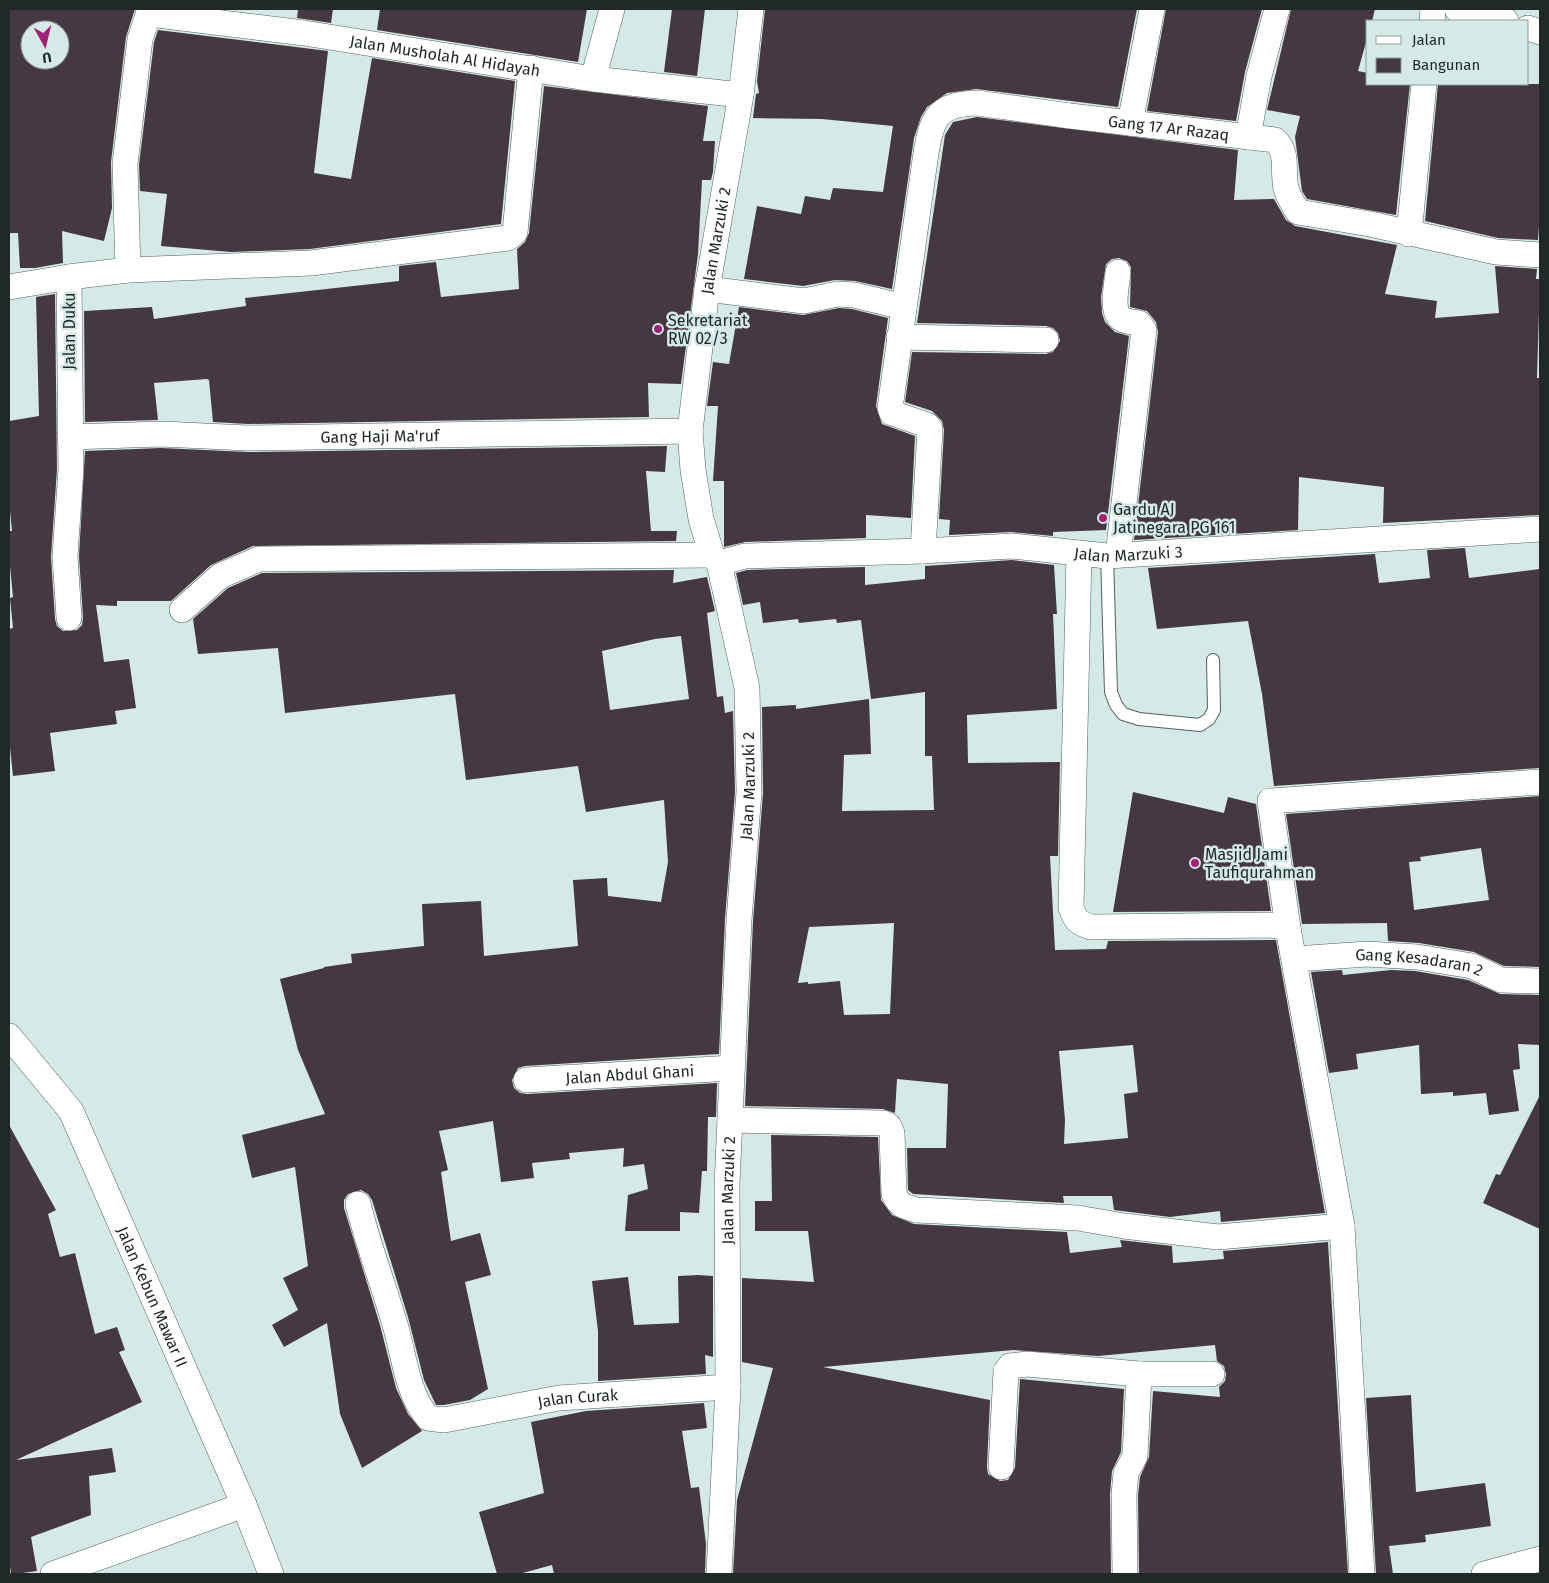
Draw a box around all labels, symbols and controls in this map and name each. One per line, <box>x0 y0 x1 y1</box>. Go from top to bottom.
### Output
north arrow <box>20 20 70 70</box>
legend <box>1366 20 1529 85</box>
street label: Jalan Musholah Al Hidayah <box>348 31 542 80</box>
text: Jalan <box>1412 31 1446 49</box>
text: U <box>41 48 52 66</box>
text: Bangunan <box>1412 56 1480 74</box>
street label: Gang 17 Ar Razaq <box>1107 112 1230 145</box>
street label: Jalan Marzuki 2 <box>697 186 735 296</box>
street label: Jalan Duku <box>60 292 79 370</box>
place label: Sekretariat RW 02/3 <box>668 311 748 348</box>
marker: Sekretariat RW 02/3 <box>652 323 664 335</box>
street label: Gang Haji Ma'ruf <box>320 426 441 447</box>
place label: Gardu AJ Jatinegara PG 161 <box>1113 500 1235 537</box>
marker: Gardu AJ Jatinegara PG 161 <box>1097 512 1109 524</box>
street label: Jalan Marzuki 3 <box>1073 542 1183 566</box>
street label: Jalan Marzuki 2 <box>736 731 759 841</box>
place label: Masjid Jami Taufiqurahman <box>1205 845 1314 882</box>
marker: Masjid Jami Taufiqurahman <box>1189 857 1201 869</box>
street label: Gang Kesadaran 2 <box>1355 945 1486 980</box>
street label: Jalan Abdul Ghani <box>565 1061 695 1088</box>
street label: Jalan Marzuki 2 <box>718 1135 739 1245</box>
street label: Jalan Kebun Mawar II <box>113 1223 191 1370</box>
street label: Jalan Curak <box>536 1385 619 1412</box>

